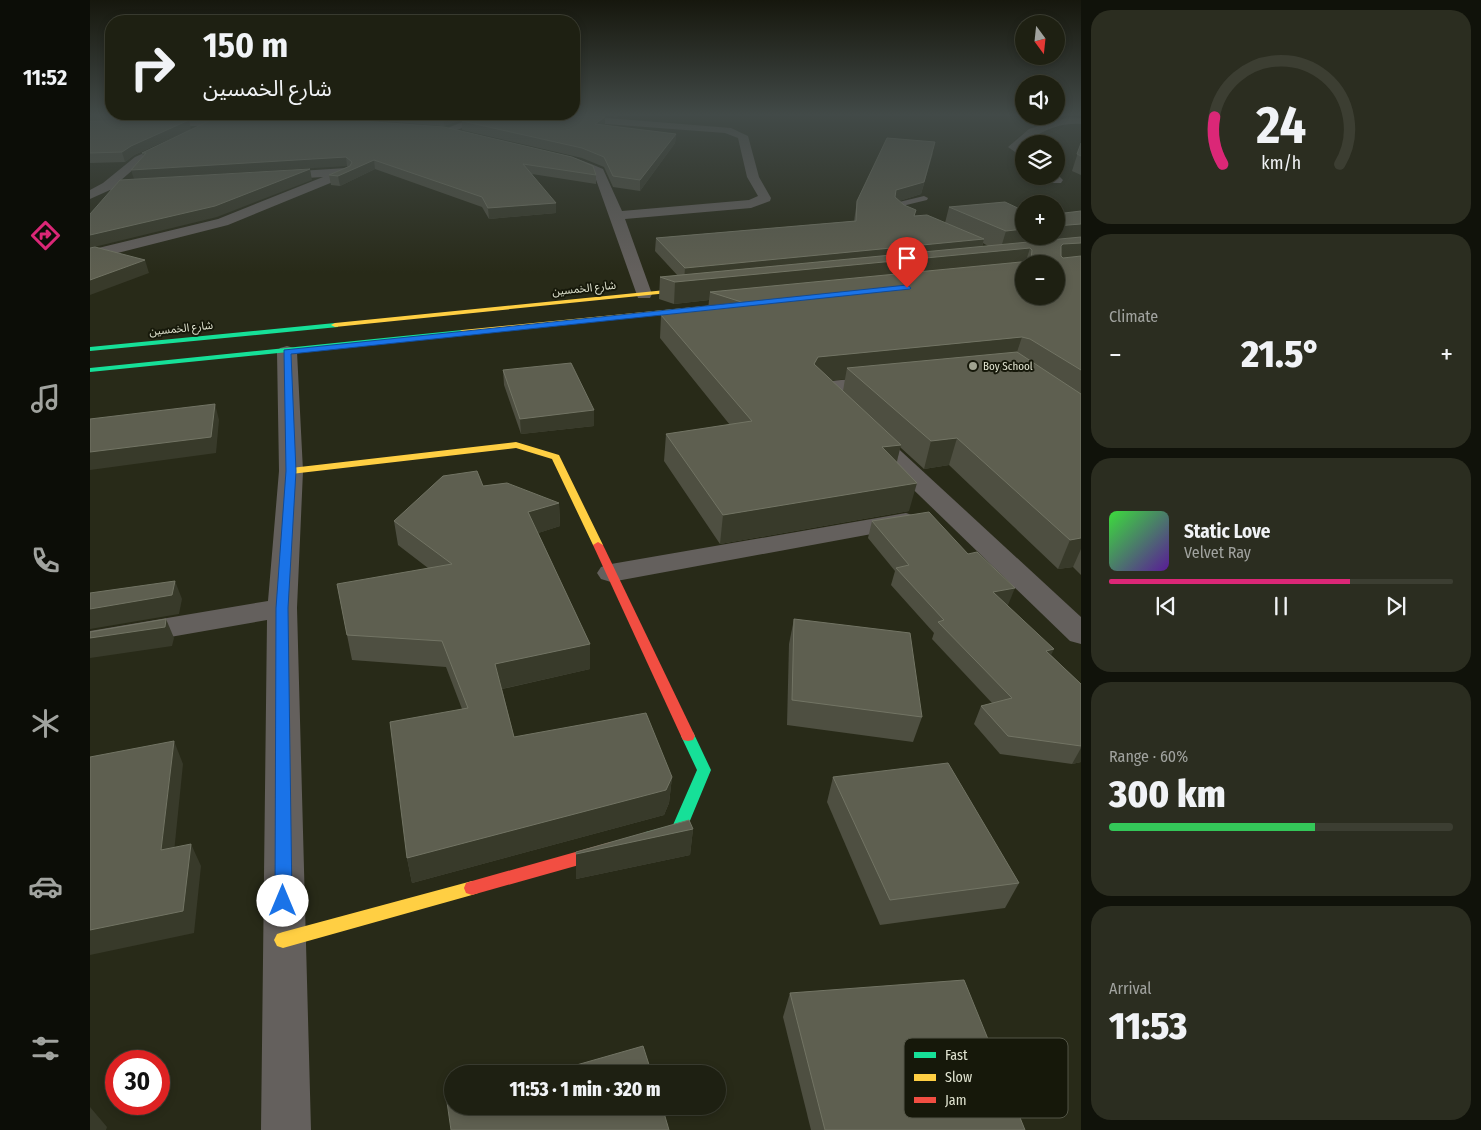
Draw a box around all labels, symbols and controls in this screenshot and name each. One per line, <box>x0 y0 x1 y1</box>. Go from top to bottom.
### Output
north arrow <box>1015 15 1065 65</box>
map controls <box>1015 15 1065 305</box>
text: 150 m <box>203 24 288 66</box>
icon: right <box>120 35 185 100</box>
text: 11:52 <box>23 64 67 91</box>
text: شارع الخمسين <box>203 75 332 102</box>
button: sound <box>1015 75 1065 125</box>
text: 24 <box>1255 94 1306 157</box>
button: layers <box>1015 135 1065 185</box>
text: km/h <box>1261 152 1301 174</box>
button: + <box>1015 195 1065 245</box>
icon: directions <box>28 218 63 253</box>
pin <box>886 237 928 288</box>
icon: arrive <box>893 244 921 272</box>
button: − <box>1015 255 1065 305</box>
street label: شارع الخمسين <box>551 279 617 299</box>
text: Climate <box>1109 307 1158 326</box>
street label: شارع الخمسين <box>148 319 214 339</box>
text: 21.5° <box>1241 331 1321 377</box>
text: − <box>1109 338 1122 371</box>
text: + <box>1440 338 1453 371</box>
marker: Boy School <box>967 360 979 372</box>
place label: Boy School <box>983 360 1033 373</box>
icon: music <box>28 381 63 416</box>
text: Static Love <box>1184 520 1271 543</box>
icon: phone <box>28 543 63 578</box>
text: Velvet Ray <box>1184 543 1251 562</box>
icon: previous <box>1152 592 1180 620</box>
icon: pause <box>1267 592 1295 620</box>
icon: next <box>1382 592 1410 620</box>
icon: climate <box>28 706 63 741</box>
text: Range · 60% <box>1109 747 1188 766</box>
text: 300 km <box>1109 771 1226 817</box>
icon: car <box>28 869 63 904</box>
position arrow <box>256 874 308 926</box>
text: Arrival <box>1109 979 1151 998</box>
text: 11:53 <box>1109 1003 1187 1049</box>
icon: filters <box>28 1031 63 1066</box>
legend <box>904 1038 1068 1118</box>
text: Fast <box>945 1047 968 1064</box>
speed limit sign: 30 <box>105 1050 170 1115</box>
text: Slow <box>945 1069 972 1086</box>
text: 11:53 · 1 min · 320 m <box>509 1078 661 1101</box>
text: Jam <box>945 1092 966 1109</box>

